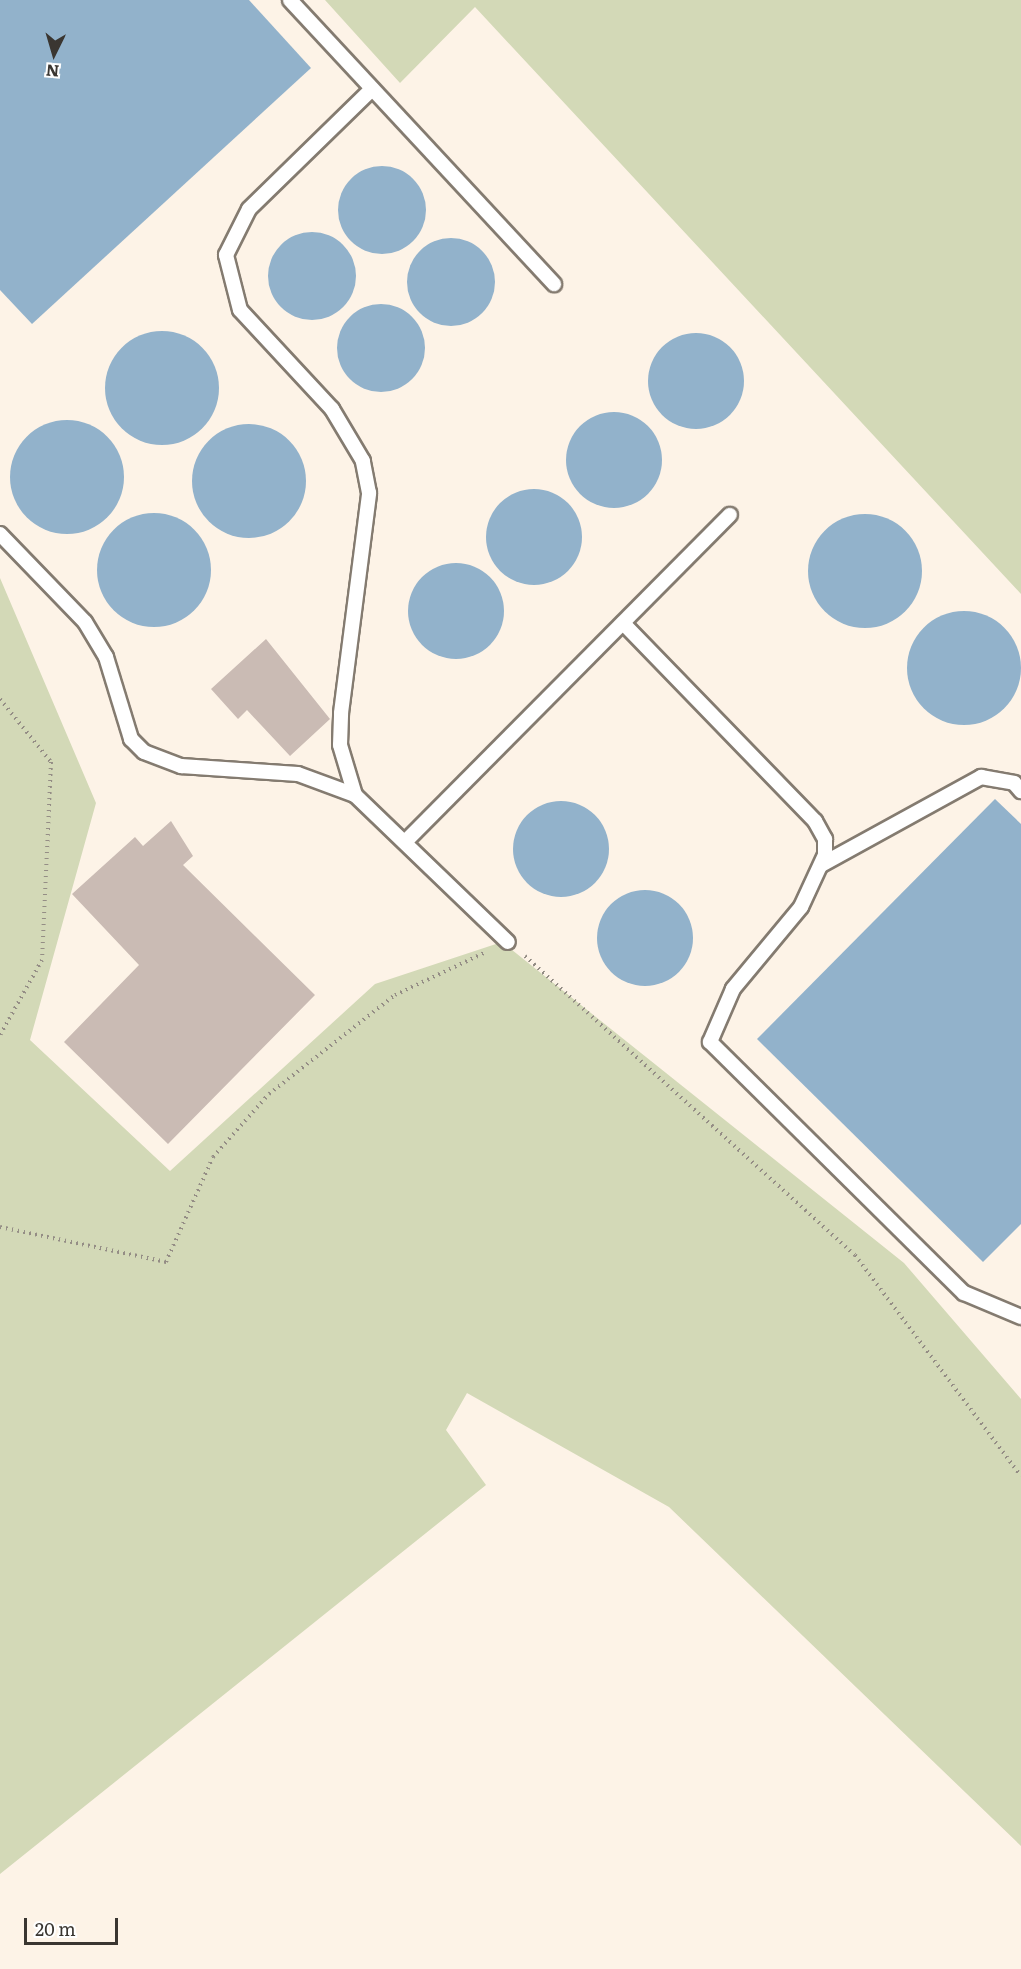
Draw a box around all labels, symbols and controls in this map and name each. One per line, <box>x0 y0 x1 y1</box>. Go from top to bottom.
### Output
north arrow <box>24 24 84 84</box>
text: N <box>45 59 60 84</box>
scale bar <box>27 1906 122 1944</box>
text: 20 m <box>35 1915 76 1942</box>

